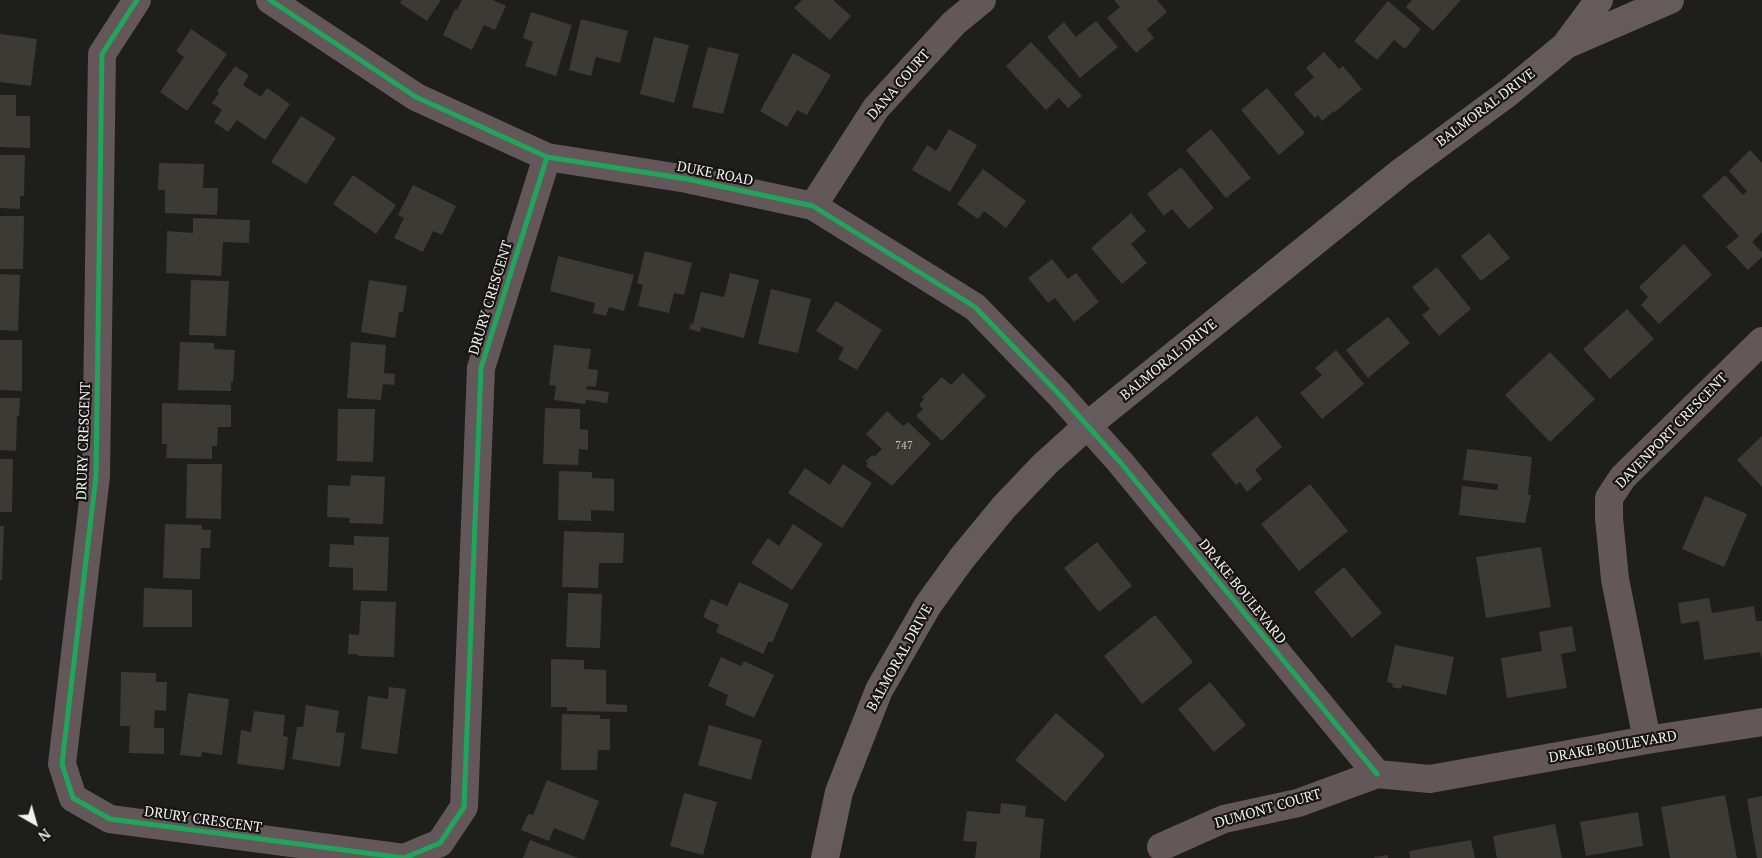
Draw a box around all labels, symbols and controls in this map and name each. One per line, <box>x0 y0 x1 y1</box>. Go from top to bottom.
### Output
street label: DANA COURT <box>864 47 934 123</box>
street label: BALMORAL DRIVE <box>1433 65 1539 151</box>
street label: DUKE ROAD <box>675 158 755 190</box>
street label: DRURY CRESCENT <box>466 239 516 357</box>
street label: BALMORAL DRIVE <box>1117 316 1221 404</box>
street label: DAVENPORT CRESCENT <box>1613 370 1731 492</box>
street label: DRURY CRESCENT <box>74 382 94 500</box>
house number: 747 <box>895 439 913 453</box>
street label: DRAKE BOULEVARD <box>1195 536 1289 648</box>
street label: BALMORAL DRIVE <box>864 602 936 714</box>
street label: DRAKE BOULEVARD <box>1548 727 1678 767</box>
street label: DUMONT COURT <box>1213 786 1323 832</box>
north arrow <box>10 798 60 848</box>
street label: DRURY CRESCENT <box>143 803 263 837</box>
text: N <box>35 824 55 846</box>

